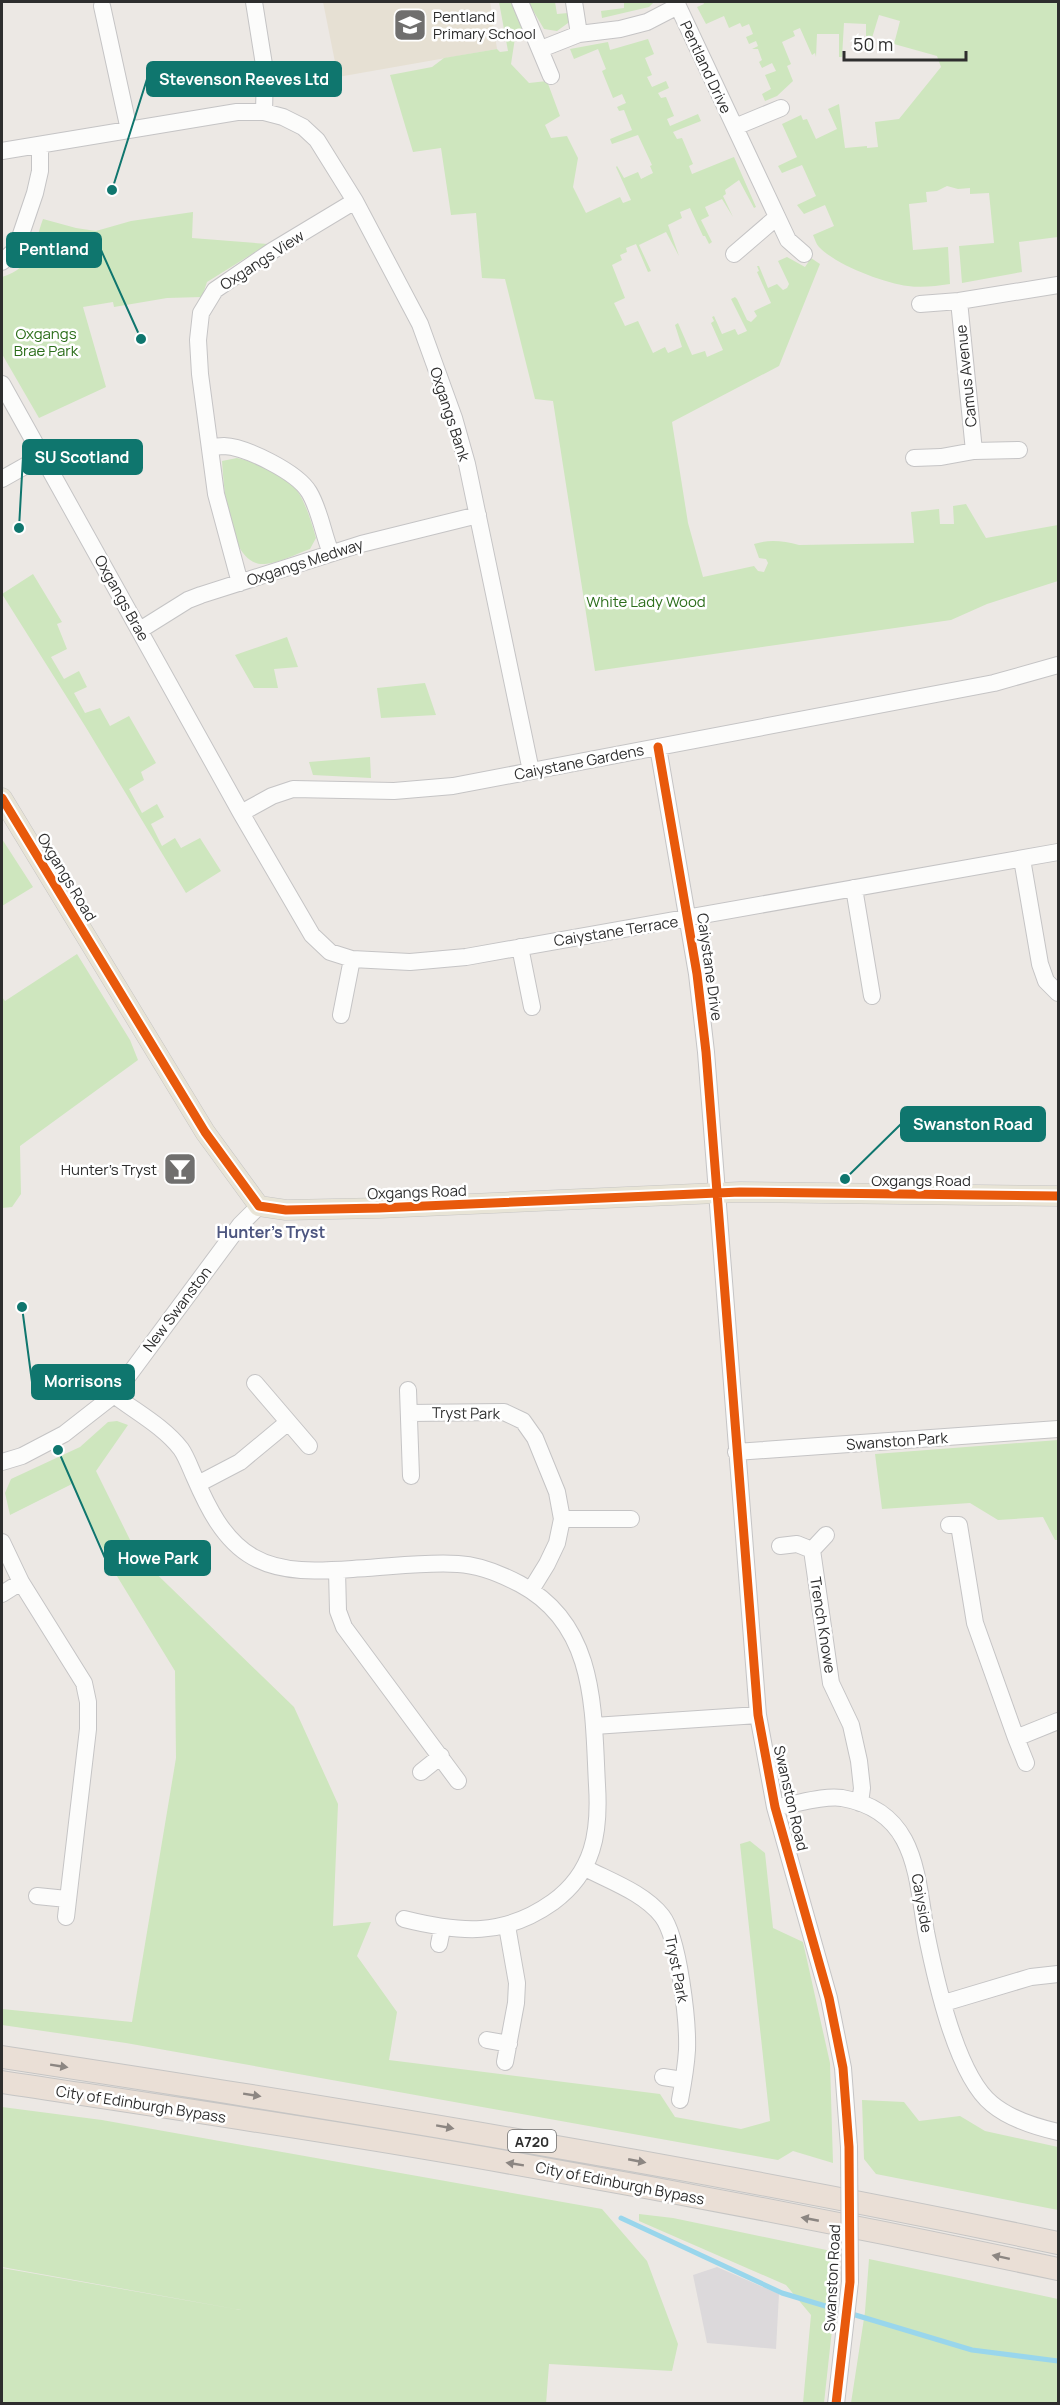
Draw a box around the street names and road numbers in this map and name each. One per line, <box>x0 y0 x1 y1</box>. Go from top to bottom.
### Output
street label: Pentland Drive <box>675 17 737 117</box>
street label: Oxgangs View <box>216 225 308 295</box>
street label: Camus Avenue <box>950 323 982 428</box>
street label: Oxgangs Bank <box>425 364 475 464</box>
street label: Oxgangs Medway <box>244 533 366 591</box>
street label: Oxgangs Brae <box>90 551 154 645</box>
street label: Caiystane Gardens <box>512 739 646 785</box>
street label: Oxgangs Road <box>32 829 102 925</box>
street label: Caiystane Terrace <box>552 911 680 951</box>
street label: Caiystane Drive <box>692 912 728 1022</box>
street label: Oxgangs Road <box>871 1170 971 1191</box>
street label: Oxgangs Road <box>367 1180 467 1204</box>
street label: New Swanston <box>138 1262 216 1356</box>
street label: Tryst Park <box>432 1402 501 1424</box>
street label: Swanston Park <box>845 1427 949 1455</box>
street label: Trench Knowe <box>805 1575 841 1675</box>
street label: Swanston Road <box>769 1743 813 1853</box>
street label: Caiyside <box>906 1872 938 1934</box>
street label: Tryst Park <box>660 1934 694 2005</box>
street label: City of Edinburgh Bypass <box>55 2080 228 2128</box>
road number: A720 <box>508 2130 556 2152</box>
street label: City of Edinburgh Bypass <box>534 2156 706 2210</box>
street label: Swanston Road <box>819 2224 845 2332</box>

